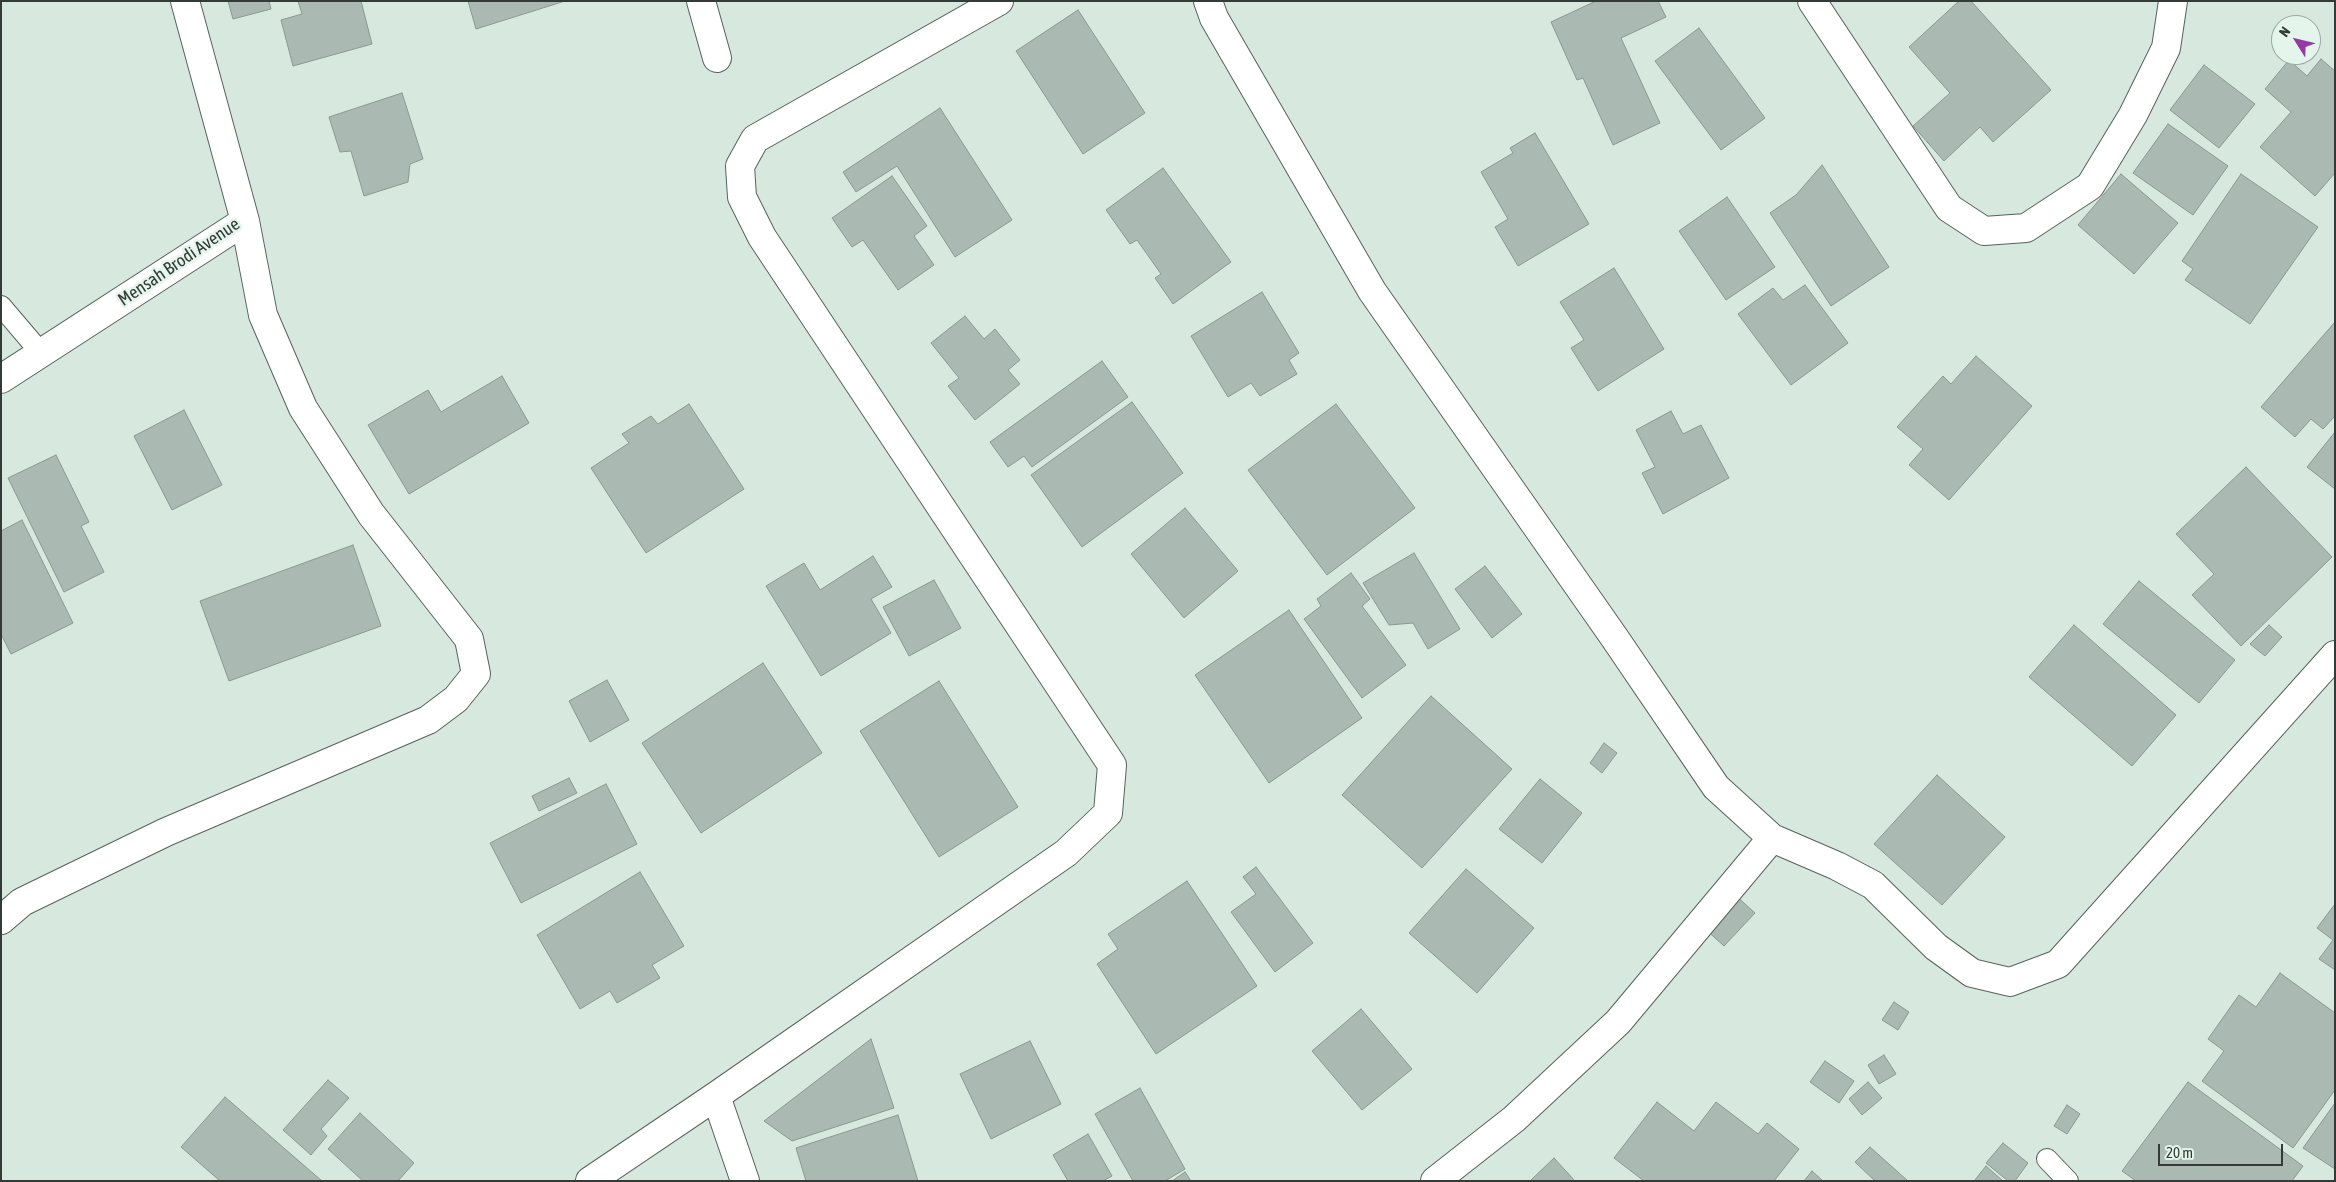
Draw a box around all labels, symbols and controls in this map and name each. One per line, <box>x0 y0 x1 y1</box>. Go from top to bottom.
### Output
north arrow <box>2271 15 2321 65</box>
text: N <box>2276 24 2294 40</box>
street label: Mensah Brodi Avenue <box>114 213 244 311</box>
scale bar <box>2161 1134 2286 1166</box>
text: 20 m <box>2166 1144 2193 1161</box>

